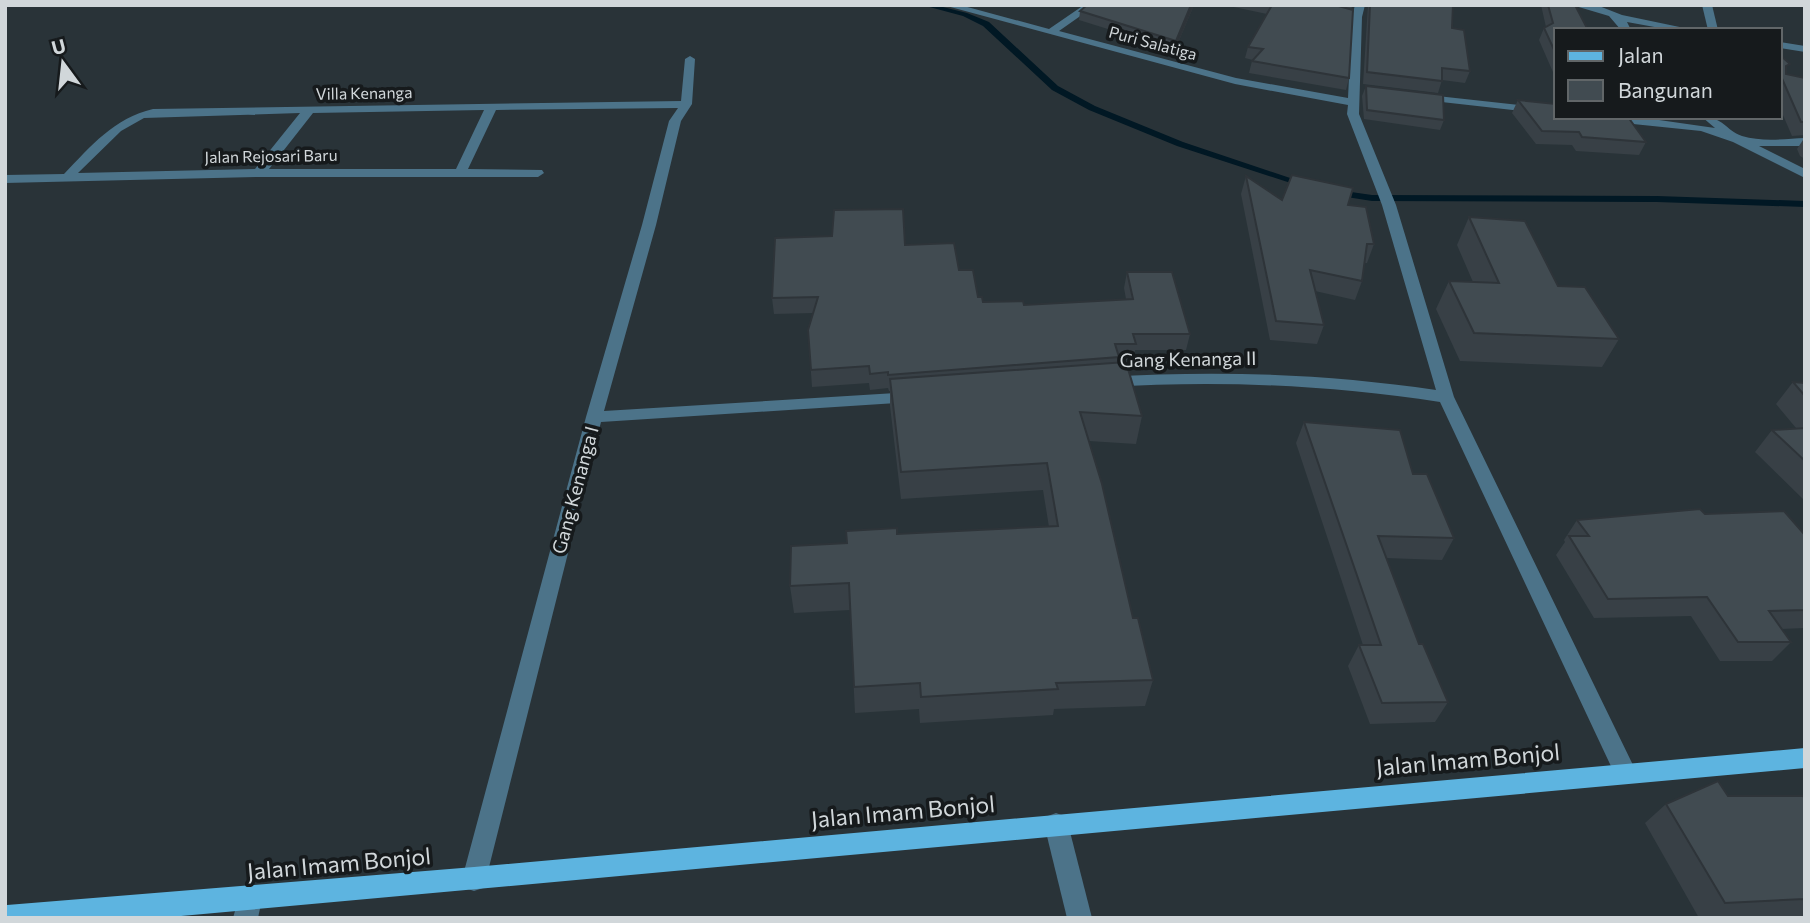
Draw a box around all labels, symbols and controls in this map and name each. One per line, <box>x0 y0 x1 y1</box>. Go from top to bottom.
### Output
street label: Puri Salatiga <box>1107 22 1199 63</box>
north arrow <box>28 28 98 98</box>
legend <box>1554 28 1782 119</box>
text: U <box>49 33 68 59</box>
text: Jalan <box>1618 42 1663 67</box>
text: Bangunan <box>1618 77 1713 102</box>
street label: Villa Kenanga <box>315 82 413 103</box>
street label: Jalan Rejosari Baru <box>204 145 338 166</box>
street label: Gang Kenanga II <box>1119 346 1257 371</box>
street label: Gang Kenanga I <box>546 423 603 556</box>
street label: Jalan Imam Bonjol <box>1375 737 1561 781</box>
street label: Jalan Imam Bonjol <box>810 789 996 833</box>
street label: Jalan Imam Bonjol <box>246 841 432 885</box>

